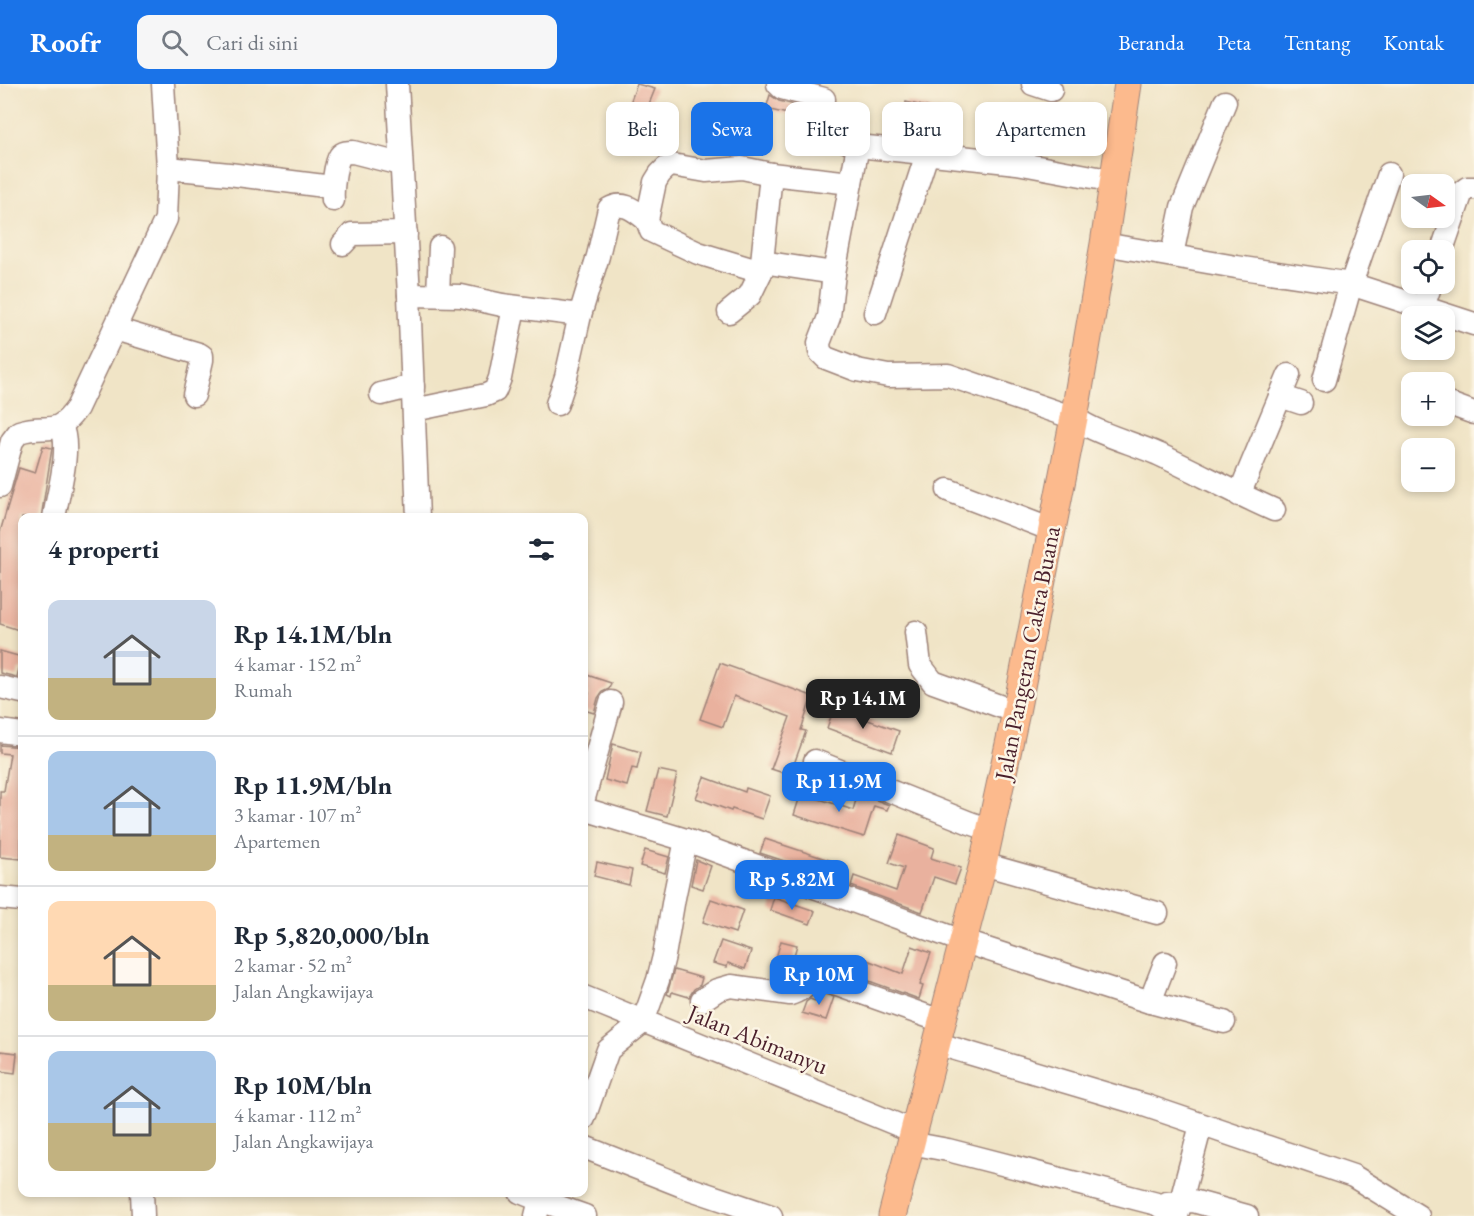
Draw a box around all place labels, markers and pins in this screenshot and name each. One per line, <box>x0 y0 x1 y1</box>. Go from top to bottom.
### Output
pin: Rp 14.1M <box>801 679 925 730</box>
pin: Rp 11.9M <box>777 762 901 813</box>
pin: Rp 5.82M <box>730 860 854 911</box>
pin: Rp 10M <box>770 955 868 1006</box>

